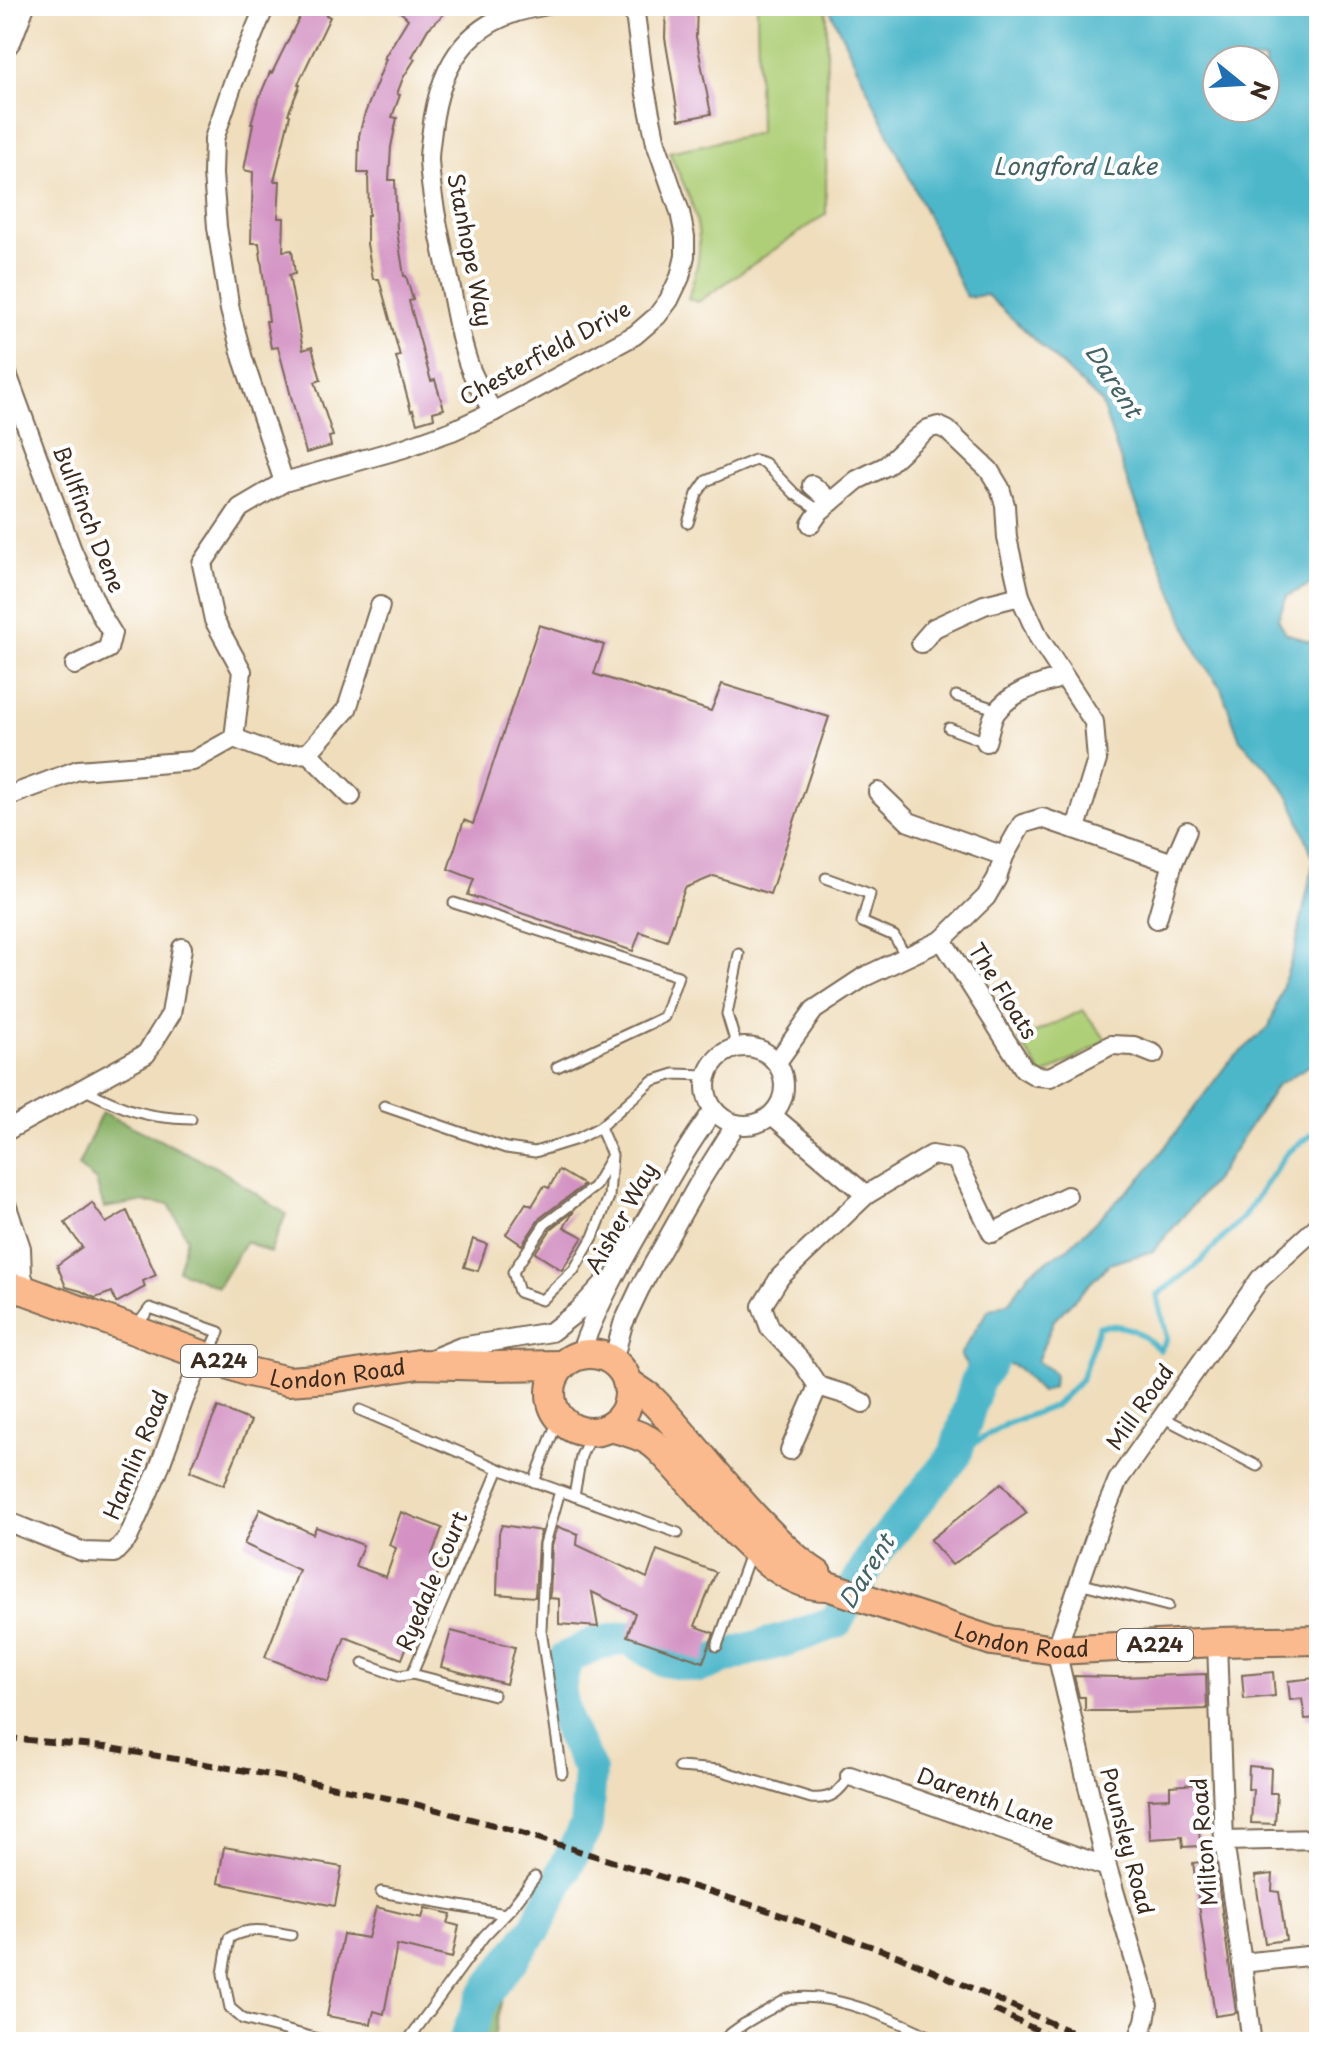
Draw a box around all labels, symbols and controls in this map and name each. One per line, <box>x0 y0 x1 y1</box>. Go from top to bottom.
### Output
north arrow <box>1201 44 1281 124</box>
text: N <box>1243 77 1280 104</box>
water label: Longford Lake <box>993 147 1158 183</box>
street label: Stanhope Way <box>440 170 503 329</box>
street label: Chesterfield Drive <box>453 291 636 412</box>
water label: Darent <box>1077 336 1154 426</box>
street label: Bullfinch Dene <box>46 440 135 597</box>
street label: The Floats <box>962 935 1047 1045</box>
street label: Aisher Way <box>576 1156 664 1279</box>
road number: A224 <box>181 1345 257 1377</box>
street label: London Road <box>267 1348 408 1397</box>
street label: Mill Road <box>1097 1356 1181 1456</box>
street label: Hamlin Road <box>94 1385 176 1524</box>
street label: Ryedale Court <box>386 1506 475 1655</box>
water label: Darent <box>828 1524 904 1615</box>
street label: London Road <box>951 1612 1090 1665</box>
road number: A224 <box>1117 1629 1193 1661</box>
street label: Darenth Lane <box>913 1757 1060 1838</box>
street label: Pounsley Road <box>1093 1763 1164 1918</box>
street label: Milton Road <box>1180 1777 1225 1908</box>

